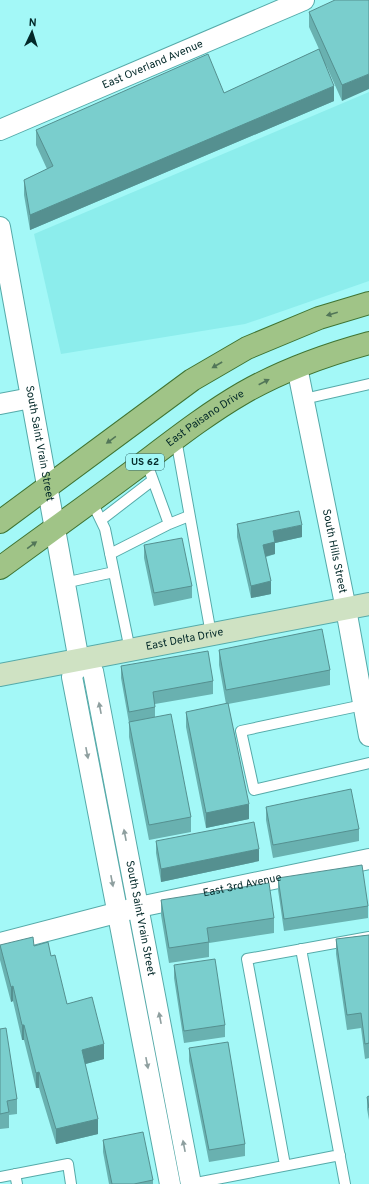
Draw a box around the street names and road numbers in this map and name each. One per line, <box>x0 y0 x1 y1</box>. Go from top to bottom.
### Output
street label: East Overland Avenue <box>100 37 205 92</box>
street label: South Saint Vrain Street <box>22 384 57 503</box>
street label: East Paisano Drive <box>163 387 247 450</box>
road number: US 62 <box>126 454 164 470</box>
street label: South Hills Street <box>319 508 350 595</box>
street label: East Delta Drive <box>145 625 225 654</box>
street label: South Saint Vrain Street <box>122 859 158 977</box>
street label: East 3rd Avenue <box>202 870 283 900</box>

